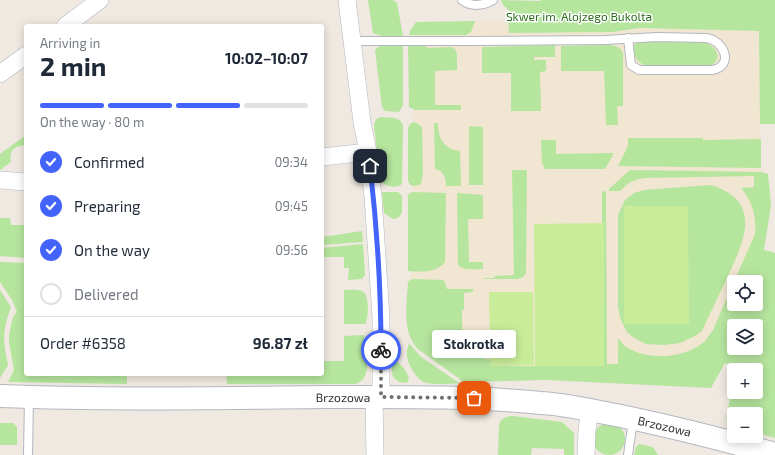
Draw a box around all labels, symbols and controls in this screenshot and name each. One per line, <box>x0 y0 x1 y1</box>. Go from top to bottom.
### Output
park label: Skwer im. Alojzego Bukolta <box>506 9 652 24</box>
text: Arriving in <box>40 35 100 51</box>
text: 10:02–10:07 <box>225 49 308 67</box>
text: 2 min <box>40 50 106 81</box>
text: On the way · 80 m <box>40 114 144 130</box>
pin <box>353 149 387 183</box>
icon: check <box>40 151 62 173</box>
text: Confirmed <box>74 153 145 171</box>
text: 09:34 <box>274 154 308 170</box>
icon: home <box>359 155 381 177</box>
icon: check <box>40 195 62 217</box>
text: Preparing <box>74 197 140 215</box>
text: 09:45 <box>275 198 308 214</box>
icon: check <box>40 239 62 261</box>
text: On the way <box>74 241 150 259</box>
text: 09:56 <box>275 242 308 258</box>
map controls <box>727 275 763 443</box>
button: locate <box>727 275 763 311</box>
text: Delivered <box>74 285 139 303</box>
button: layers <box>727 319 763 355</box>
courier <box>361 330 401 370</box>
callout: Stokrotka <box>432 330 516 358</box>
text: Order #6358 <box>40 334 126 352</box>
text: 96.87 zł <box>253 334 308 352</box>
text: Stokrotka <box>444 336 504 352</box>
icon: bike <box>370 339 392 361</box>
button: + <box>727 363 763 399</box>
pin <box>457 381 491 415</box>
icon: bag <box>463 387 485 409</box>
street label: Brzozowa <box>316 390 370 404</box>
button: − <box>727 407 763 443</box>
street label: Brzozowa <box>637 413 693 439</box>

